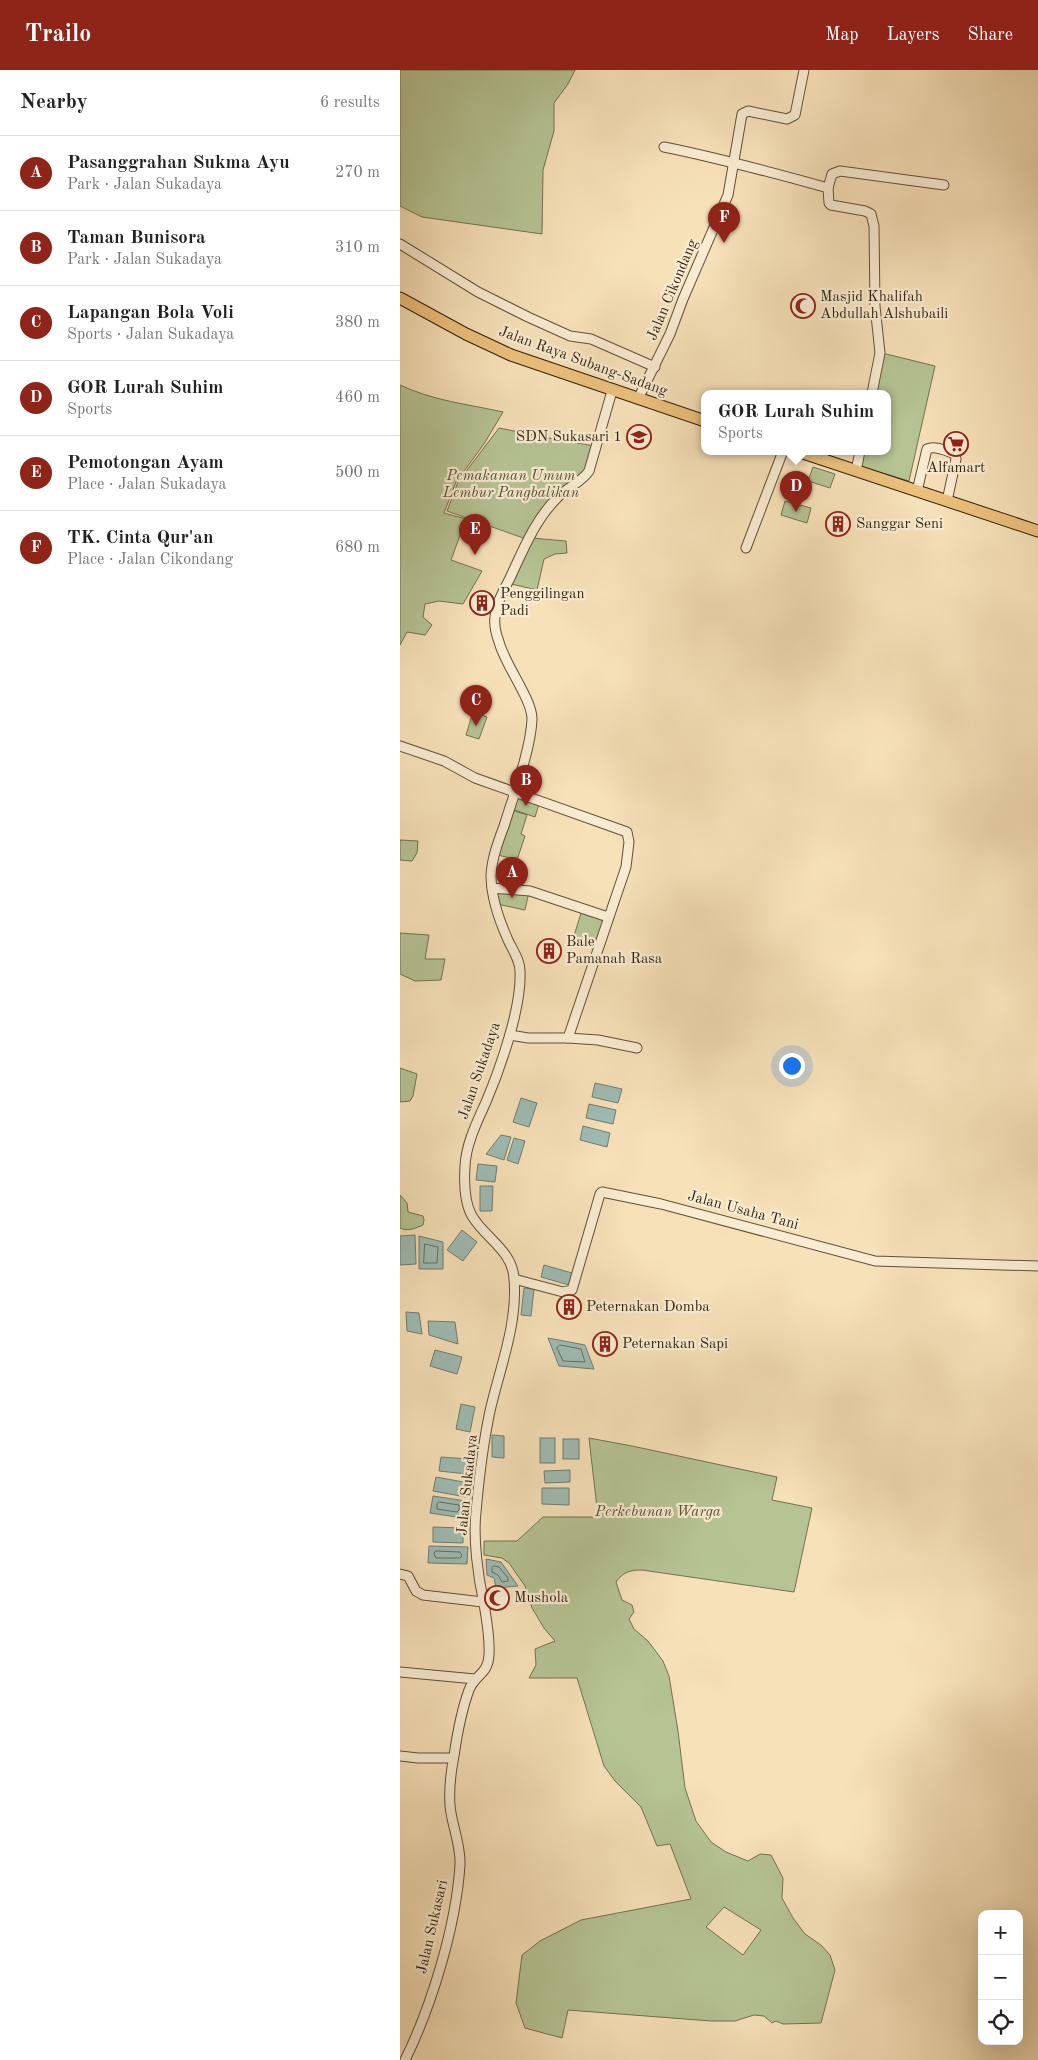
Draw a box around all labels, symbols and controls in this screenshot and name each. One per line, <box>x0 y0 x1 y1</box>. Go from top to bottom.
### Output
text: Trailo <box>25 23 91 47</box>
text: Map <box>825 26 859 44</box>
text: Layers <box>887 26 939 44</box>
text: Share <box>967 26 1013 44</box>
text: Nearby <box>20 92 88 113</box>
text: 6 results <box>320 95 380 111</box>
text: Pasanggrahan Sukma Ayu <box>67 154 290 173</box>
text: A <box>30 165 42 181</box>
text: 270 m <box>335 165 380 181</box>
text: Park · Jalan Sukadaya <box>67 177 222 193</box>
pin: F <box>708 202 740 243</box>
text: Taman Bunisora <box>67 229 206 248</box>
street label: Jalan Cikondang <box>645 237 701 343</box>
text: B <box>30 240 42 256</box>
text: 310 m <box>335 240 380 256</box>
text: Park · Jalan Sukadaya <box>67 252 222 268</box>
place label: Masjid Khalifah Abdullah Alshubaili <box>820 290 948 322</box>
mosque icon: Masjid Khalifah Abdullah Alshubaili <box>790 293 816 319</box>
text: Lapangan Bola Voli <box>67 304 234 323</box>
text: C <box>31 315 41 331</box>
text: 380 m <box>335 315 380 331</box>
street label: Jalan Raya Subang-Sadang <box>497 324 669 400</box>
text: Sports · Jalan Sukadaya <box>67 327 234 343</box>
text: GOR Lurah Suhim <box>67 379 223 398</box>
text: D <box>30 390 42 406</box>
text: 460 m <box>335 390 380 406</box>
popup <box>701 390 891 455</box>
text: Sports <box>67 402 112 418</box>
text: GOR Lurah Suhim <box>718 403 874 422</box>
school or university icon: SDN Sukasari 1 <box>626 424 652 450</box>
text: Sports <box>718 426 763 442</box>
place label: SDN Sukasari 1 <box>516 430 622 445</box>
supermarket icon: Alfamart <box>943 431 969 457</box>
text: Pemotongan Ayam <box>67 454 224 473</box>
place label: Alfamart <box>927 461 985 476</box>
text: E <box>30 465 42 481</box>
text: 500 m <box>335 465 380 481</box>
park label: Pemakaman Umum Lembur Pangbalikan <box>442 469 580 501</box>
pin: D <box>780 471 812 512</box>
text: Place · Jalan Sukadaya <box>67 477 226 493</box>
building icon: Sanggar Seni <box>825 511 851 537</box>
pin: E <box>459 514 491 555</box>
place label: Sanggar Seni <box>856 517 943 532</box>
text: TK. Cinta Qur'an <box>67 529 214 548</box>
text: F <box>31 540 41 556</box>
text: 680 m <box>335 540 380 556</box>
text: Place · Jalan Cikondang <box>67 552 233 568</box>
place label: Penggilingan Padi <box>500 587 584 619</box>
building icon: Penggilingan Padi <box>469 590 495 616</box>
pin: C <box>460 685 492 726</box>
pin: B <box>510 765 542 806</box>
pin: A <box>496 857 528 898</box>
place label: Bale Pamanah Rasa <box>566 935 663 967</box>
building icon: Bale Pamanah Rasa <box>536 938 562 964</box>
street label: Jalan Sukadaya <box>456 1020 504 1122</box>
your location <box>779 1053 805 1079</box>
street label: Jalan Usaha Tani <box>686 1189 800 1233</box>
building icon: Peternakan Domba <box>556 1294 582 1320</box>
place label: Peternakan Domba <box>586 1300 710 1315</box>
building icon: Peternakan Sapi <box>592 1331 618 1357</box>
place label: Peternakan Sapi <box>622 1337 728 1352</box>
street label: Jalan Sukadaya <box>455 1433 481 1536</box>
park label: Perkebunan Warga <box>594 1505 721 1520</box>
mosque icon: Mushola <box>484 1585 510 1611</box>
place label: Mushola <box>514 1591 569 1606</box>
street label: Jalan Sukasari <box>415 1879 451 1975</box>
map controls <box>978 1910 1023 2045</box>
button: + <box>978 1910 1023 1955</box>
button: − <box>978 1955 1023 2000</box>
button: locate <box>978 2000 1023 2045</box>

